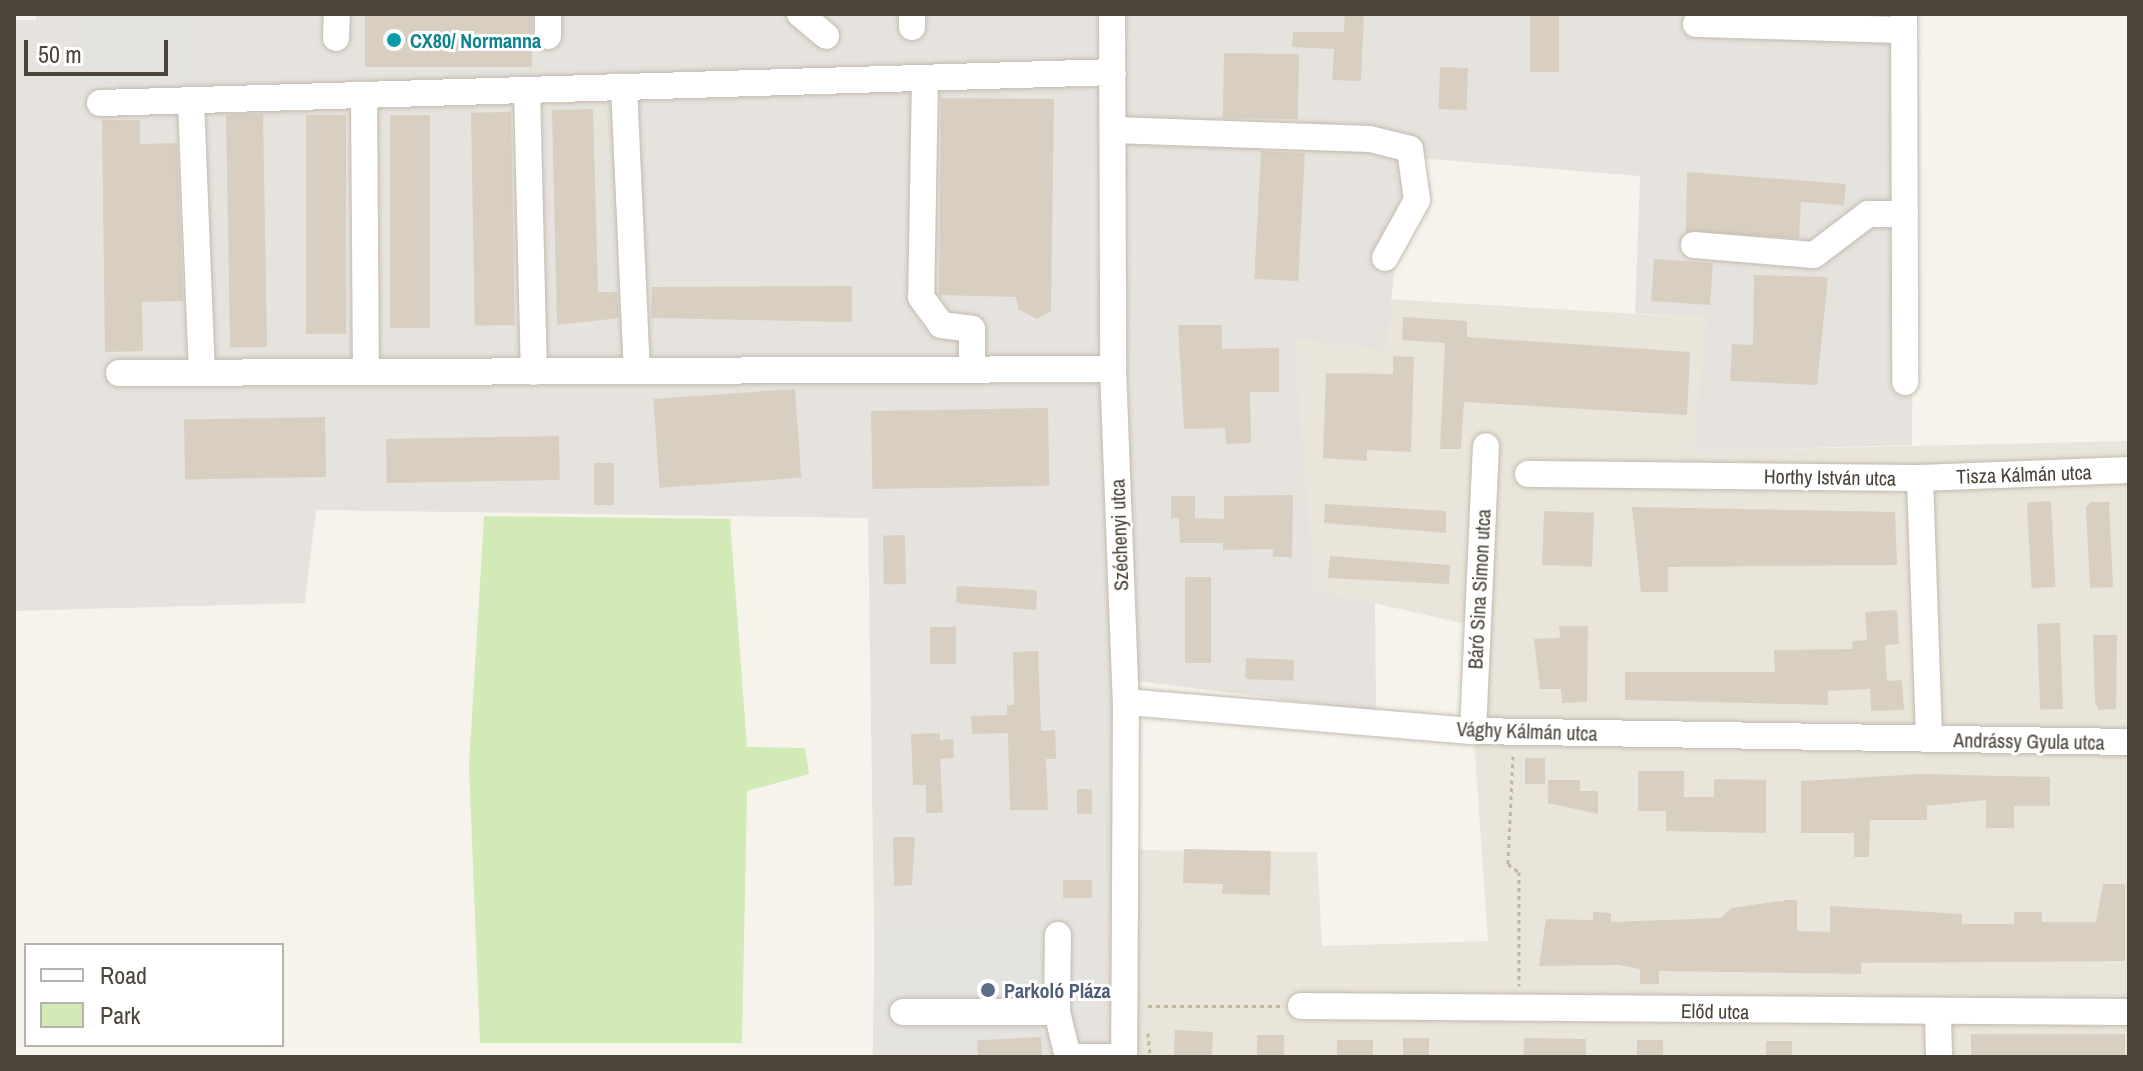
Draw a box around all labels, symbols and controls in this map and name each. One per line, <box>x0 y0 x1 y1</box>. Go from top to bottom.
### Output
scale bar <box>28 24 172 74</box>
place label: CX80/ Normanna <box>410 28 541 52</box>
marker: CX80/ Normanna <box>385 31 403 49</box>
text: 50 m <box>38 38 82 70</box>
street label: Tisza Kálmán utca <box>1956 460 2092 488</box>
street label: Horthy István utca <box>1764 464 1896 490</box>
street label: Széchenyi utca <box>1105 479 1133 591</box>
street label: Báró Sina Simon utca <box>1463 508 1495 670</box>
street label: Vághy Kálmán utca <box>1456 717 1598 745</box>
street label: Andrássy Gyula utca <box>1953 728 2105 754</box>
legend <box>24 943 284 1047</box>
text: Road <box>100 959 147 991</box>
place label: Parkoló Pláza <box>1004 978 1111 1002</box>
marker: Parkoló Pláza <box>979 981 997 999</box>
street label: Előd utca <box>1681 998 1749 1024</box>
text: Park <box>100 999 140 1031</box>

